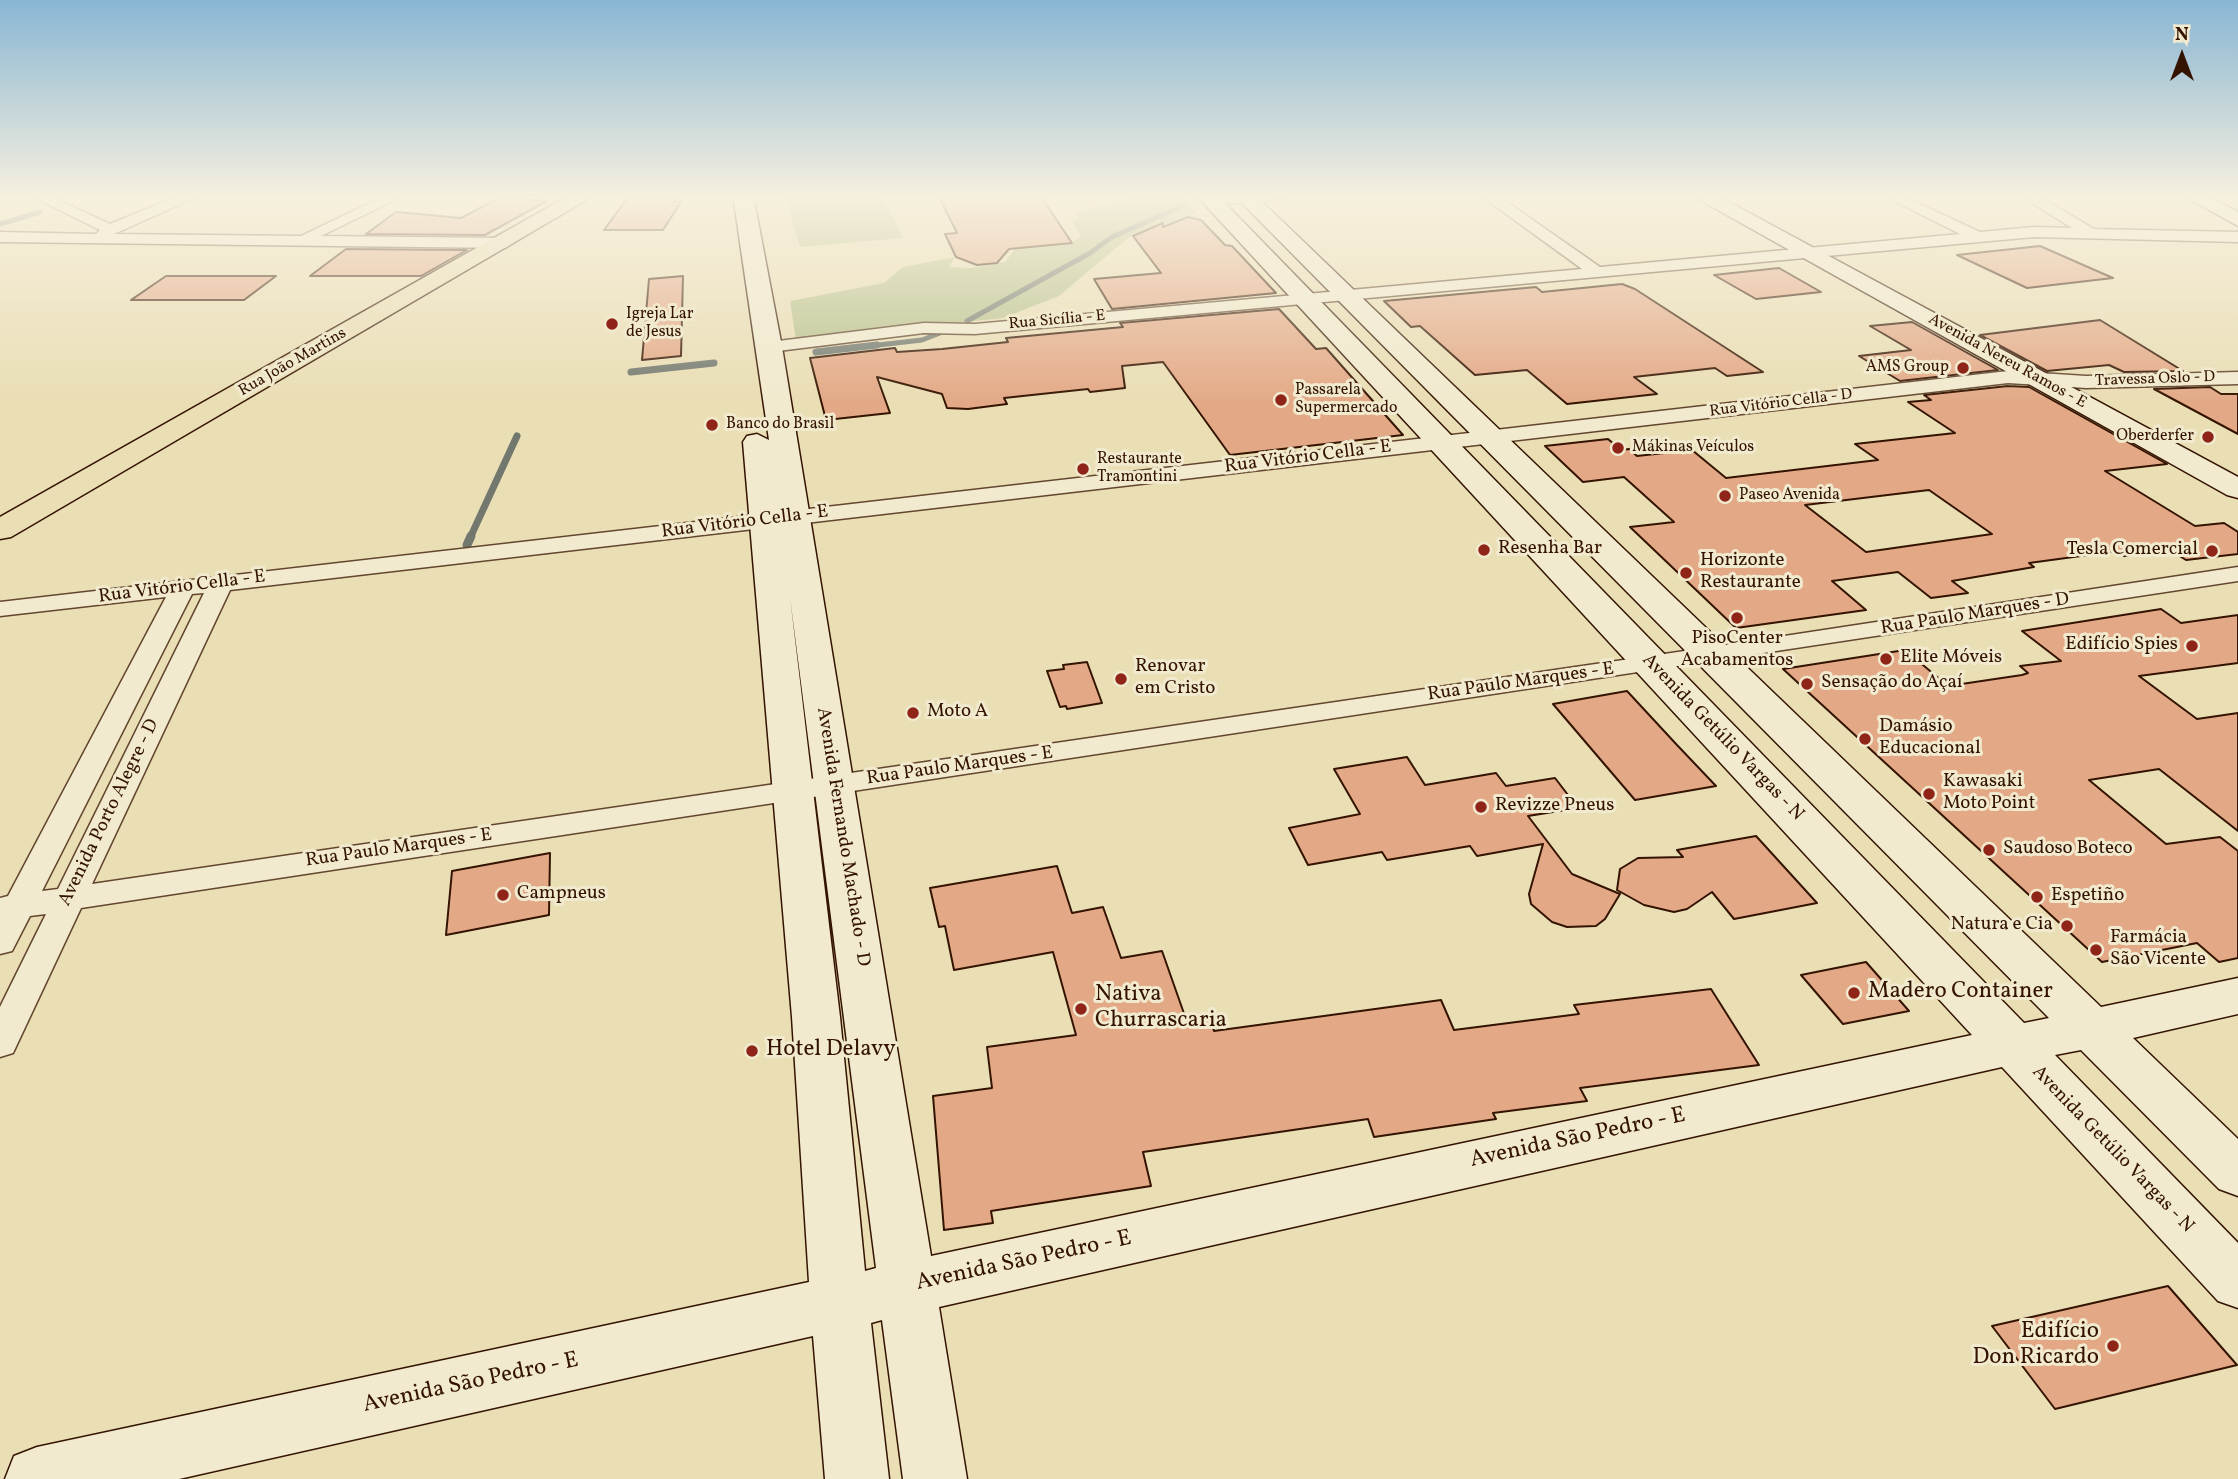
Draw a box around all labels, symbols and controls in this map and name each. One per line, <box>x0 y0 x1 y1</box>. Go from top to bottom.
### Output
north arrow <box>2147 21 2217 91</box>
text: N <box>2175 22 2189 48</box>
place label: Igreja Lar de Jesus <box>626 305 693 343</box>
street label: Rua Sicília - E <box>1008 307 1106 335</box>
street label: Avenida Nereu Ramos - E <box>1925 310 2089 414</box>
marker: Igreja Lar de Jesus <box>604 316 620 332</box>
street label: Rua João Martins <box>236 324 350 402</box>
place label: AMS Group <box>1866 358 1949 378</box>
marker: AMS Group <box>1955 360 1971 376</box>
street label: Travessa Oslo - D <box>2095 368 2215 392</box>
place label: Passarela Supermercado <box>1295 381 1397 419</box>
street label: Rua Vitório Cella - D <box>1709 386 1853 422</box>
marker: Passarela Supermercado <box>1273 392 1289 408</box>
place label: Banco do Brasil <box>726 415 834 435</box>
marker: Banco do Brasil <box>704 417 720 433</box>
place label: Oberderfer <box>2116 427 2194 447</box>
marker: Oberderfer <box>2200 429 2216 445</box>
street label: Rua Vitório Cella - E <box>1223 436 1393 480</box>
place label: Mákinas Veículos <box>1632 438 1754 458</box>
marker: Mákinas Veículos <box>1610 440 1626 456</box>
place label: Restaurante Tramontini <box>1097 450 1182 488</box>
marker: Restaurante Tramontini <box>1075 461 1091 477</box>
place label: Paseo Avenida <box>1739 486 1840 506</box>
marker: Paseo Avenida <box>1717 488 1733 504</box>
street label: Rua Vitório Cella - E <box>660 501 830 545</box>
place label: Resenha Bar <box>1498 539 1602 561</box>
place label: Tesla Comercial <box>2066 540 2198 562</box>
marker: Resenha Bar <box>1476 542 1492 558</box>
marker: Tesla Comercial <box>2204 543 2220 559</box>
place label: Horizonte Restaurante <box>1700 551 1801 595</box>
marker: Horizonte Restaurante <box>1678 565 1694 581</box>
street label: Rua Vitório Cella - E <box>97 566 267 610</box>
street label: Rua Paulo Marques - D <box>1879 589 2071 641</box>
marker: PisoCenter Acabamentos <box>1729 610 1745 626</box>
place label: PisoCenter Acabamentos <box>1681 629 1793 673</box>
place label: Edifício Spies <box>2065 635 2178 657</box>
marker: Edifício Spies <box>2184 638 2200 654</box>
place label: Elite Móveis <box>1900 648 2002 670</box>
street label: Avenida Getúlio Vargas - N <box>1636 650 1808 826</box>
marker: Elite Móveis <box>1878 651 1894 667</box>
place label: Renovar em Cristo <box>1135 657 1215 701</box>
street label: Rua Paulo Marques - E <box>1426 659 1616 707</box>
marker: Renovar em Cristo <box>1113 671 1129 687</box>
place label: Sensação do Açaí <box>1821 673 1963 695</box>
marker: Sensação do Açaí <box>1799 676 1815 692</box>
place label: Moto A <box>927 702 988 724</box>
marker: Moto A <box>905 705 921 721</box>
street label: Avenida Fernando Machado - D <box>810 706 874 968</box>
street label: Avenida Porto Alegre - D <box>55 716 165 910</box>
place label: Damásio Educacional <box>1879 717 1981 761</box>
marker: Damásio Educacional <box>1857 731 1873 747</box>
street label: Rua Paulo Marques - E <box>865 743 1055 791</box>
place label: Kawasaki Moto Point <box>1943 772 2035 816</box>
marker: Kawasaki Moto Point <box>1921 786 1937 802</box>
place label: Revizze Pneus <box>1495 796 1614 818</box>
marker: Revizze Pneus <box>1473 799 1489 815</box>
street label: Rua Paulo Marques - E <box>304 825 494 873</box>
place label: Saudoso Boteco <box>2003 839 2133 861</box>
marker: Saudoso Boteco <box>1981 842 1997 858</box>
place label: Campneus <box>517 884 606 906</box>
place label: Espetiño <box>2051 886 2124 908</box>
marker: Campneus <box>495 887 511 903</box>
marker: Espetiño <box>2029 889 2045 905</box>
place label: Natura e Cia <box>1951 915 2053 937</box>
marker: Natura e Cia <box>2059 918 2075 934</box>
place label: Farmácia São Vicente <box>2110 928 2206 972</box>
marker: Farmácia São Vicente <box>2088 942 2104 958</box>
place label: Madero Container <box>1868 979 2053 1007</box>
place label: Nativa Churrascaria <box>1095 982 1227 1036</box>
marker: Madero Container <box>1846 985 1862 1001</box>
marker: Nativa Churrascaria <box>1073 1001 1089 1017</box>
place label: Hotel Delavy <box>766 1037 896 1065</box>
marker: Hotel Delavy <box>744 1043 760 1059</box>
street label: Avenida Getúlio Vargas - N <box>2026 1062 2198 1238</box>
street label: Avenida São Pedro - E <box>1468 1103 1688 1175</box>
street label: Avenida São Pedro - E <box>914 1226 1134 1298</box>
place label: Edifício Don Ricardo <box>1972 1319 2099 1373</box>
marker: Edifício Don Ricardo <box>2105 1338 2121 1354</box>
street label: Avenida São Pedro - E <box>361 1348 581 1420</box>

